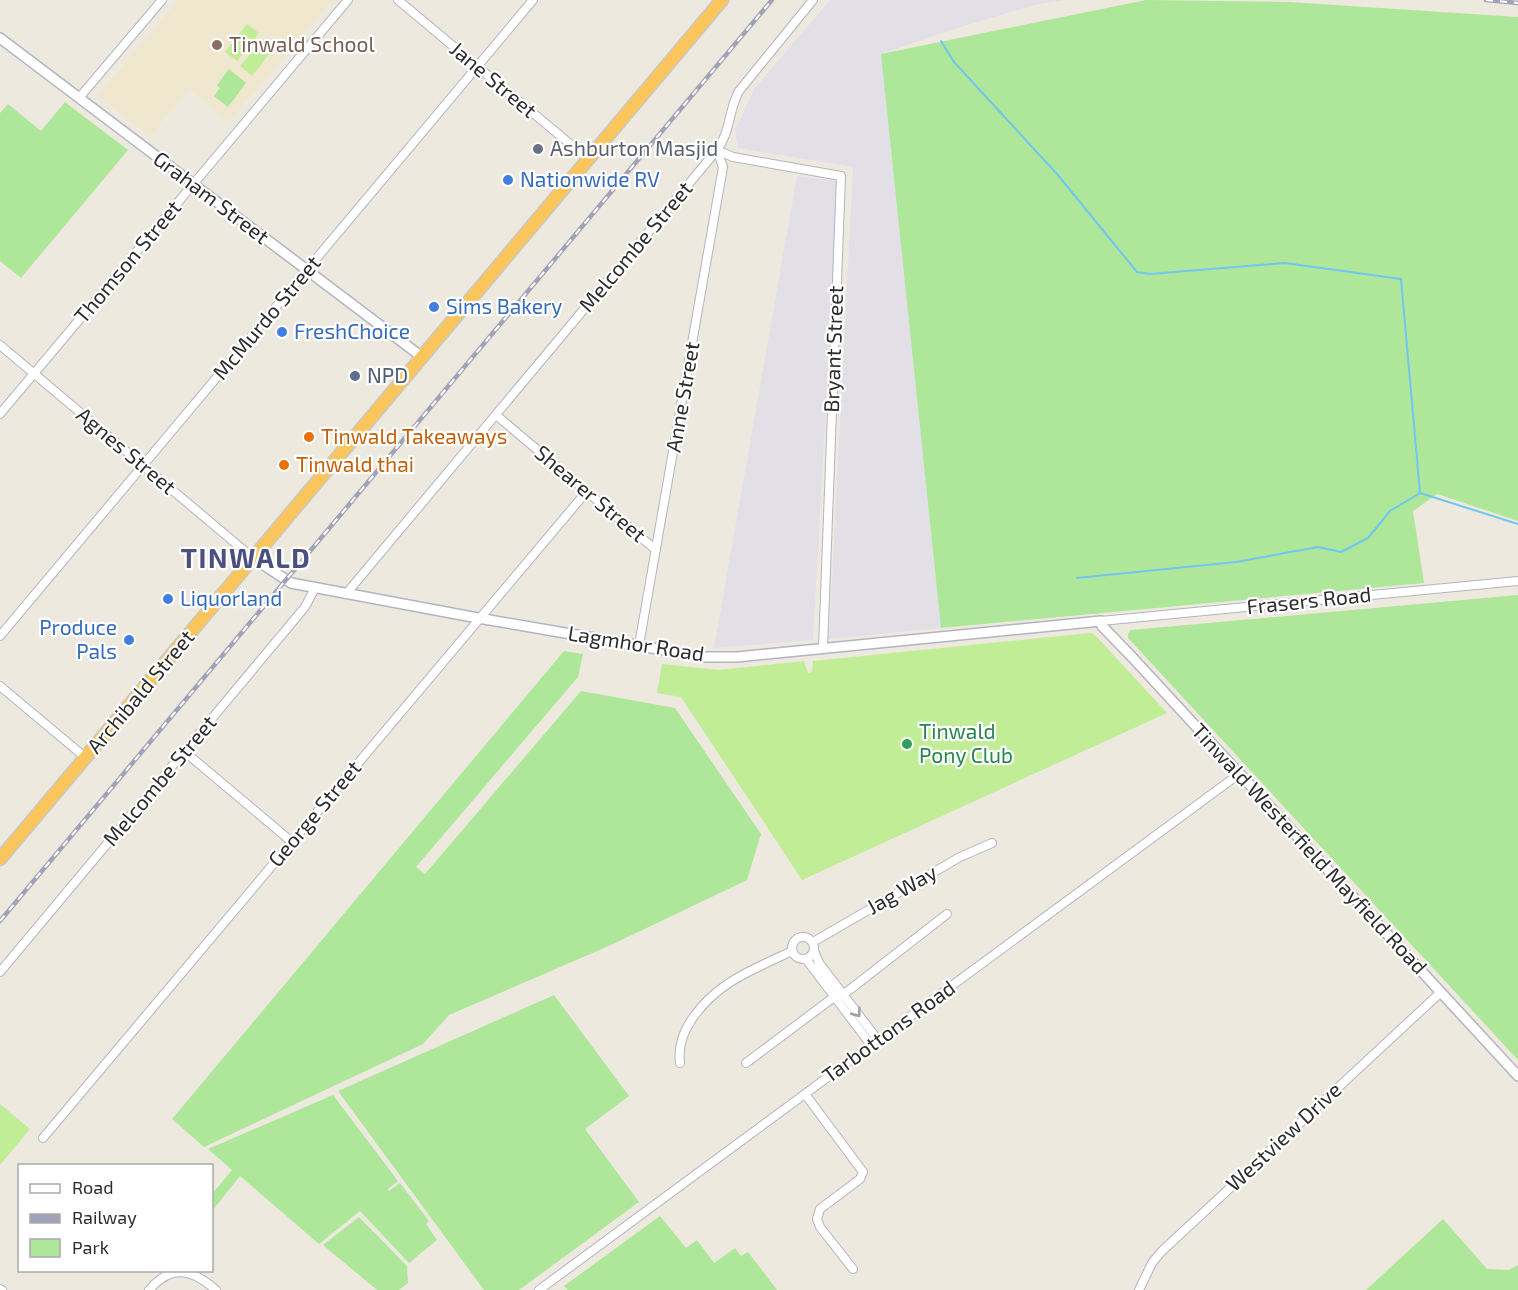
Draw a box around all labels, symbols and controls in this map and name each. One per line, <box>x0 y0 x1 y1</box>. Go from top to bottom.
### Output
place label: Tinwald School <box>229 31 375 56</box>
street label: Jane Street <box>446 35 542 122</box>
marker: Tinwald School <box>210 38 224 52</box>
place label: Ashburton Masjid <box>550 135 718 161</box>
marker: Ashburton Masjid <box>531 142 545 156</box>
street label: Graham Street <box>149 145 275 248</box>
place label: Nationwide RV <box>520 166 660 191</box>
marker: Nationwide RV <box>501 173 515 187</box>
street label: Melcombe Street <box>573 176 697 316</box>
street label: Thomson Street <box>68 195 185 328</box>
street label: McMurdo Street <box>207 250 325 384</box>
street label: Bryant Street <box>818 285 847 413</box>
place label: Sims Bakery <box>446 293 562 318</box>
marker: Sims Bakery <box>427 300 441 314</box>
place label: FreshChoice <box>294 318 410 343</box>
marker: FreshChoice <box>275 325 289 339</box>
street label: Anne Street <box>660 340 704 454</box>
place label: NPD <box>367 362 408 387</box>
marker: NPD <box>348 369 362 383</box>
street label: Agnes Street <box>72 401 182 499</box>
place label: Tinwald Takeaways <box>321 423 507 448</box>
marker: Tinwald Takeaways <box>302 430 316 444</box>
street label: Shearer Street <box>530 439 652 547</box>
place label: Tinwald thai <box>296 451 414 476</box>
marker: Tinwald thai <box>277 458 291 472</box>
district label: TINWALD <box>181 541 311 573</box>
street label: Frasers Road <box>1245 581 1372 618</box>
place label: Liquorland <box>180 585 282 610</box>
marker: Liquorland <box>161 592 175 606</box>
place label: Produce Pals <box>39 614 117 663</box>
street label: Lagmhor Road <box>566 619 706 666</box>
street label: Archibald Street <box>81 624 199 758</box>
marker: Produce Pals <box>122 633 136 647</box>
street label: Melcombe Street <box>97 710 221 850</box>
street label: Tinwald Westerfield Mayfield Road <box>1187 717 1433 978</box>
place label: Tinwald Pony Club <box>919 718 1013 767</box>
marker: Tinwald Pony Club <box>900 737 914 751</box>
street label: George Street <box>262 755 365 871</box>
street label: Jag Way <box>862 859 941 919</box>
street label: Tarbottons Road <box>817 974 959 1087</box>
one-way arrow <box>850 1006 861 1017</box>
street label: Westview Drive <box>1220 1076 1346 1196</box>
legend <box>18 1164 213 1272</box>
text: Road <box>72 1176 113 1198</box>
text: Railway <box>72 1206 137 1228</box>
text: Park <box>72 1236 109 1258</box>

